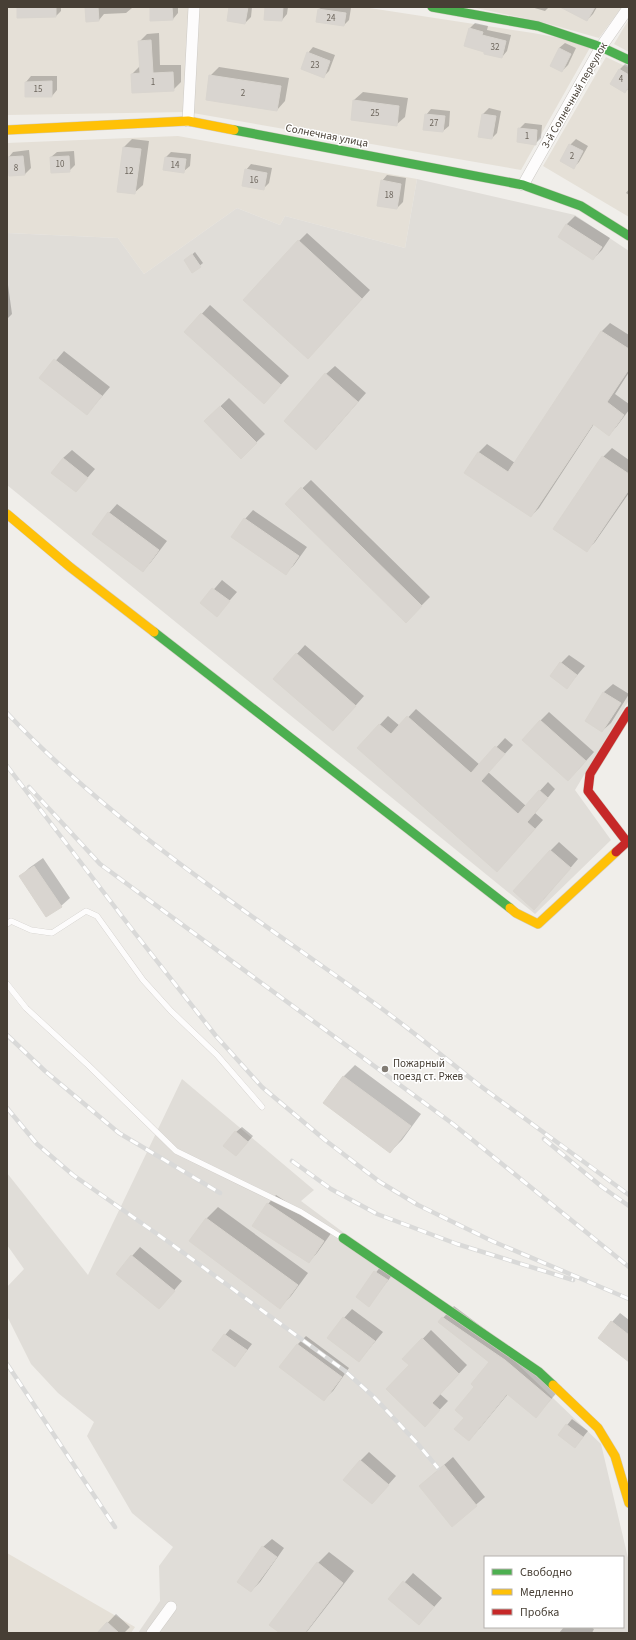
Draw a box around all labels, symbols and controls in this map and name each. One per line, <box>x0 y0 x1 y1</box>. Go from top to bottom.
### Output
house number: 24 <box>327 12 336 25</box>
street label: 3-й Солнечный переулок <box>538 39 611 151</box>
house number: 32 <box>491 41 500 54</box>
house number: 23 <box>311 59 320 72</box>
house number: 4 <box>619 73 624 86</box>
house number: 1 <box>151 76 155 89</box>
house number: 15 <box>34 83 43 96</box>
house number: 2 <box>241 87 246 100</box>
house number: 25 <box>371 107 380 120</box>
house number: 27 <box>430 117 439 130</box>
street label: Солнечная улица <box>284 120 369 151</box>
house number: 1 <box>525 130 529 143</box>
house number: 2 <box>570 150 575 163</box>
house number: 10 <box>56 158 65 171</box>
house number: 14 <box>171 159 180 172</box>
house number: 8 <box>14 162 19 175</box>
house number: 12 <box>125 165 134 178</box>
house number: 16 <box>250 174 259 187</box>
house number: 18 <box>385 189 394 202</box>
place label: Пожарный поезд ст. Ржев <box>393 1056 464 1084</box>
marker: Пожарный поезд ст. Ржев <box>380 1064 390 1074</box>
legend <box>484 1556 624 1628</box>
text: Свободно <box>520 1564 572 1581</box>
text: Медленно <box>520 1584 574 1601</box>
text: Пробка <box>520 1604 559 1621</box>

